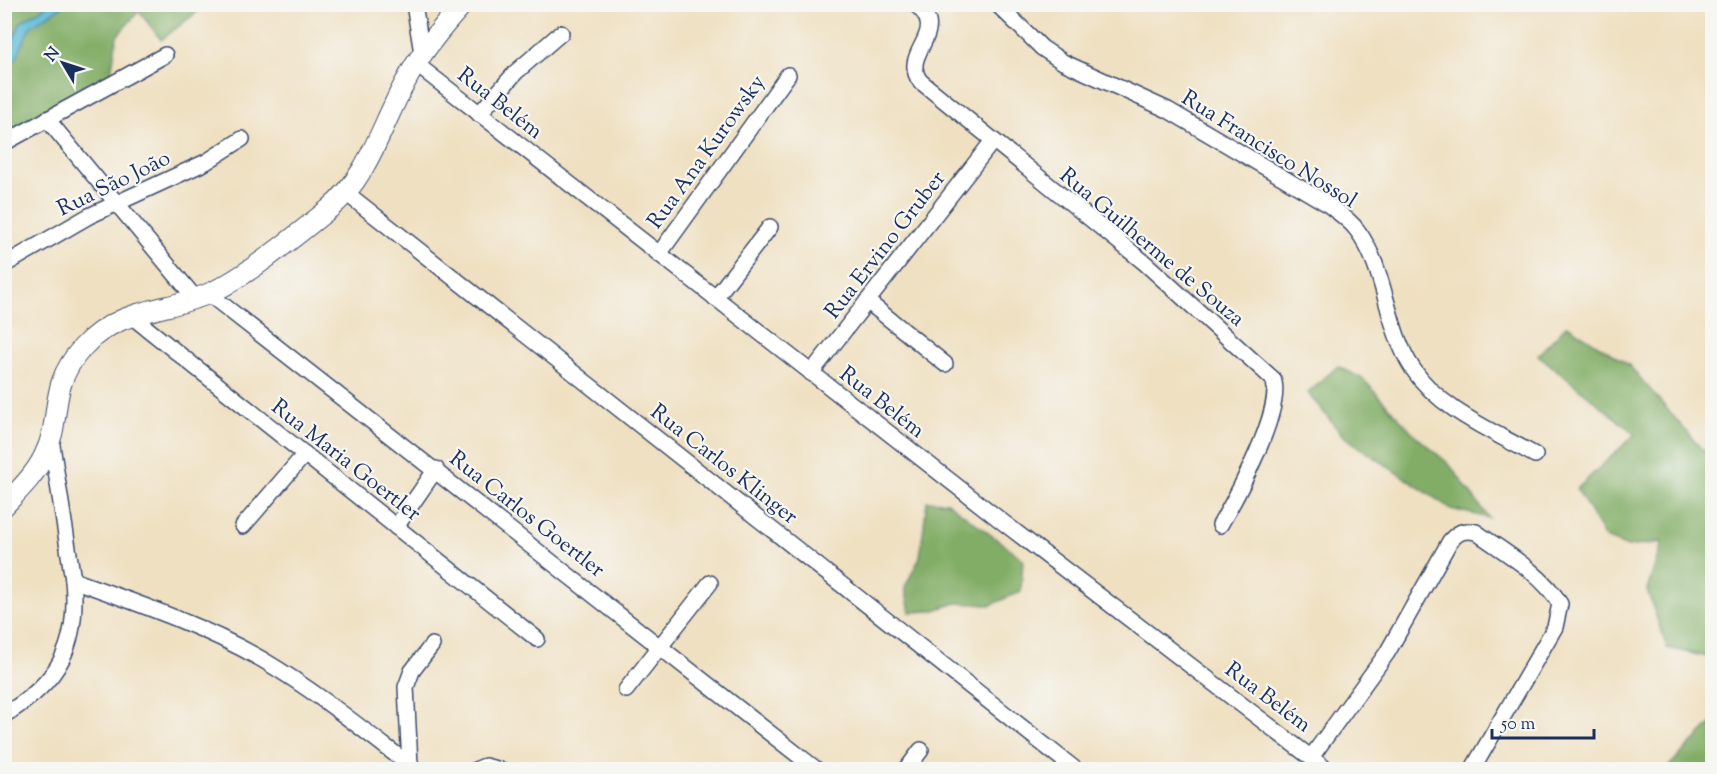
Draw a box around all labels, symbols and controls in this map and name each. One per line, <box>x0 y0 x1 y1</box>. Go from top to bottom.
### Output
north arrow <box>33 33 93 93</box>
text: N <box>40 43 66 67</box>
street label: Rua Belém <box>449 61 549 148</box>
street label: Rua Ana Kurowsky <box>641 69 774 236</box>
street label: Rua Francisco Nossol <box>1174 83 1362 218</box>
street label: Rua São João <box>52 143 176 226</box>
street label: Rua Guilherme de Souza <box>1051 161 1251 336</box>
street label: Rua Ervino Gruber <box>818 165 955 327</box>
street label: Rua Belém <box>831 360 931 447</box>
street label: Rua Maria Goertler <box>263 393 427 530</box>
street label: Rua Carlos Klinger <box>643 397 804 533</box>
street label: Rua Carlos Goertler <box>442 444 611 586</box>
street label: Rua Belém <box>1217 655 1317 742</box>
scale bar <box>1492 702 1594 740</box>
text: 50 m <box>1500 712 1536 738</box>

